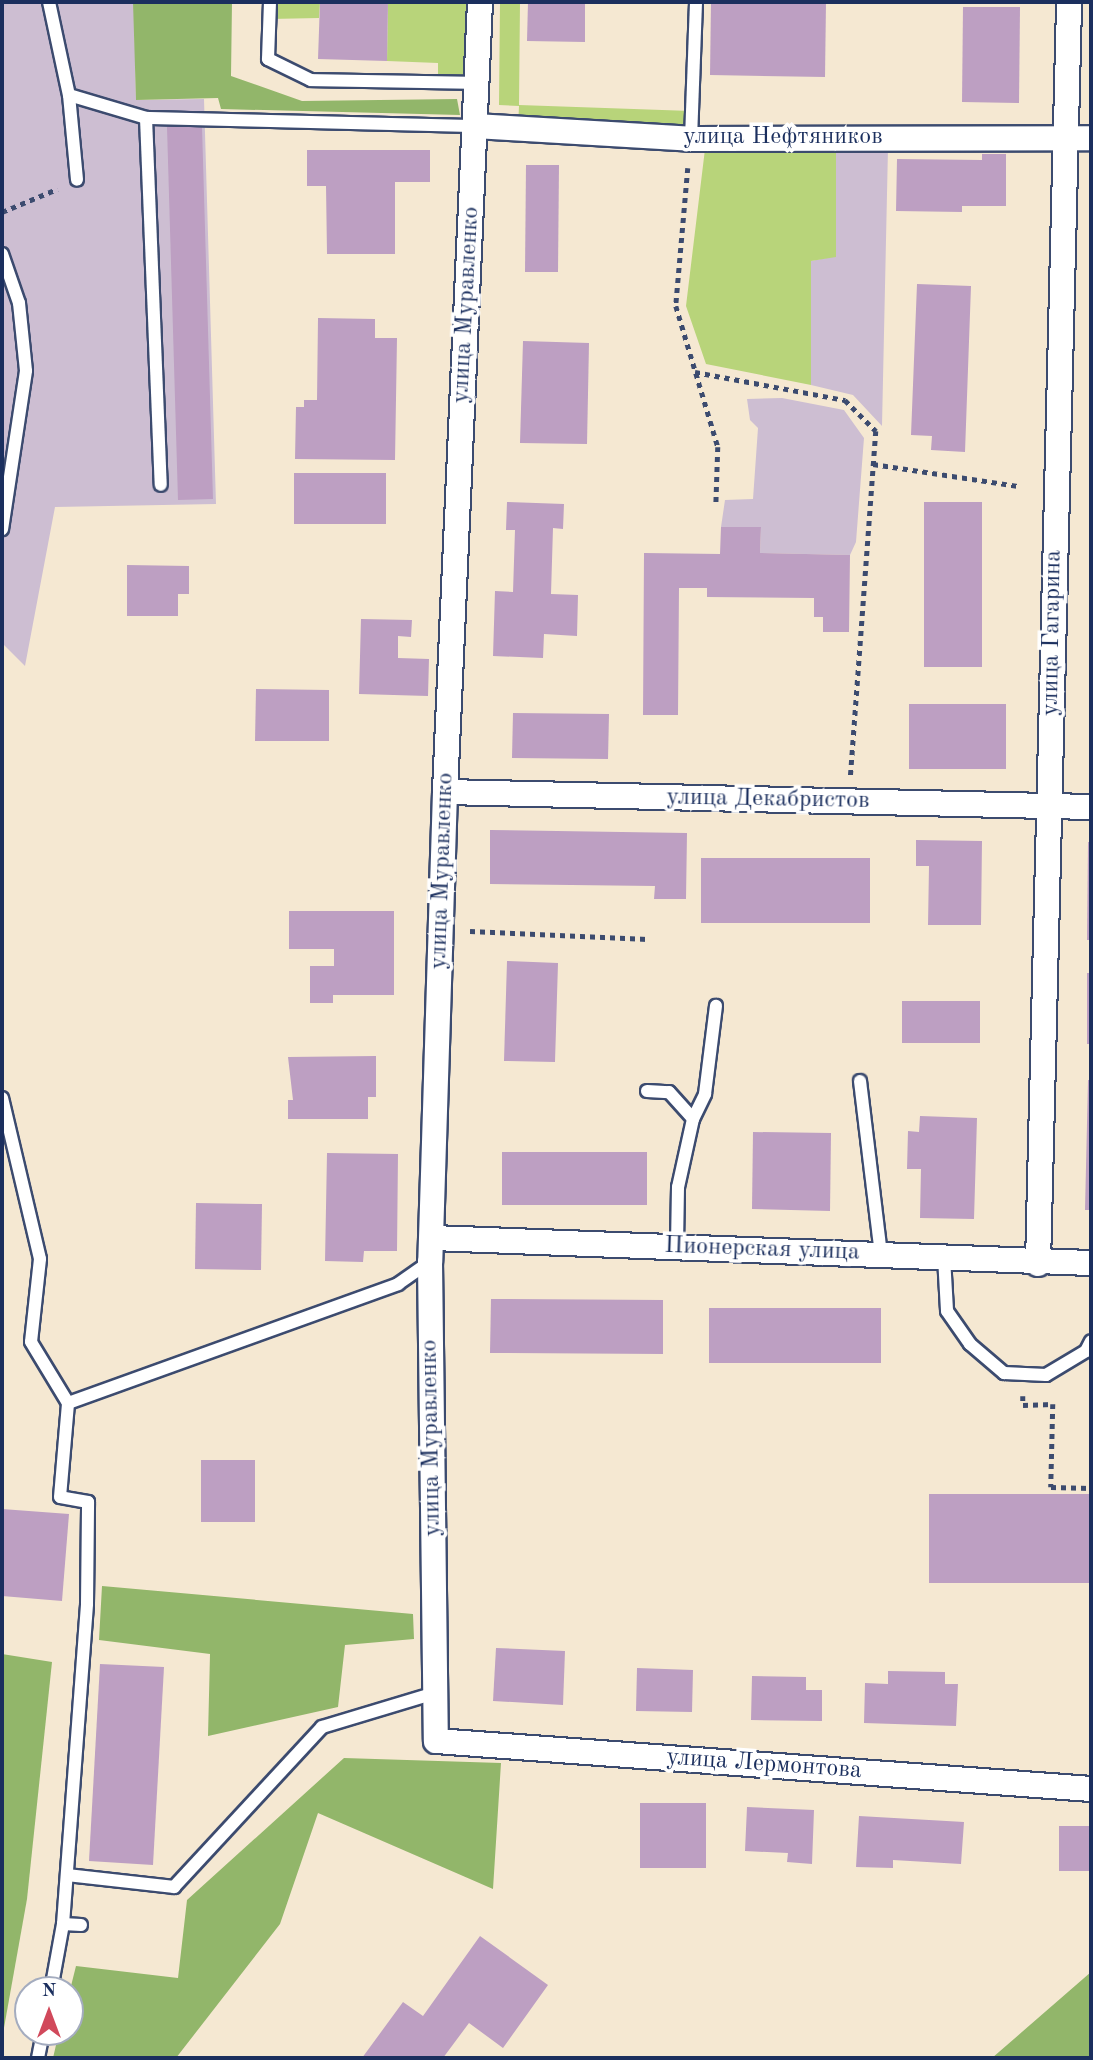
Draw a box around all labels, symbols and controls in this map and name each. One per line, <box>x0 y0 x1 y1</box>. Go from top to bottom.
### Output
street label: улица Нефтяников <box>683 124 883 152</box>
street label: улица Муравленко <box>447 206 487 404</box>
street label: улица Гагарина <box>1037 550 1069 716</box>
street label: улица Муравленко <box>425 772 461 970</box>
street label: улица Декабристов <box>666 784 870 816</box>
street label: Пионерская улица <box>664 1232 860 1268</box>
street label: улица Муравленко <box>416 1339 448 1537</box>
street label: улица Лермонтова <box>665 1744 863 1786</box>
north arrow <box>14 1976 84 2046</box>
text: N <box>42 1982 56 2001</box>

